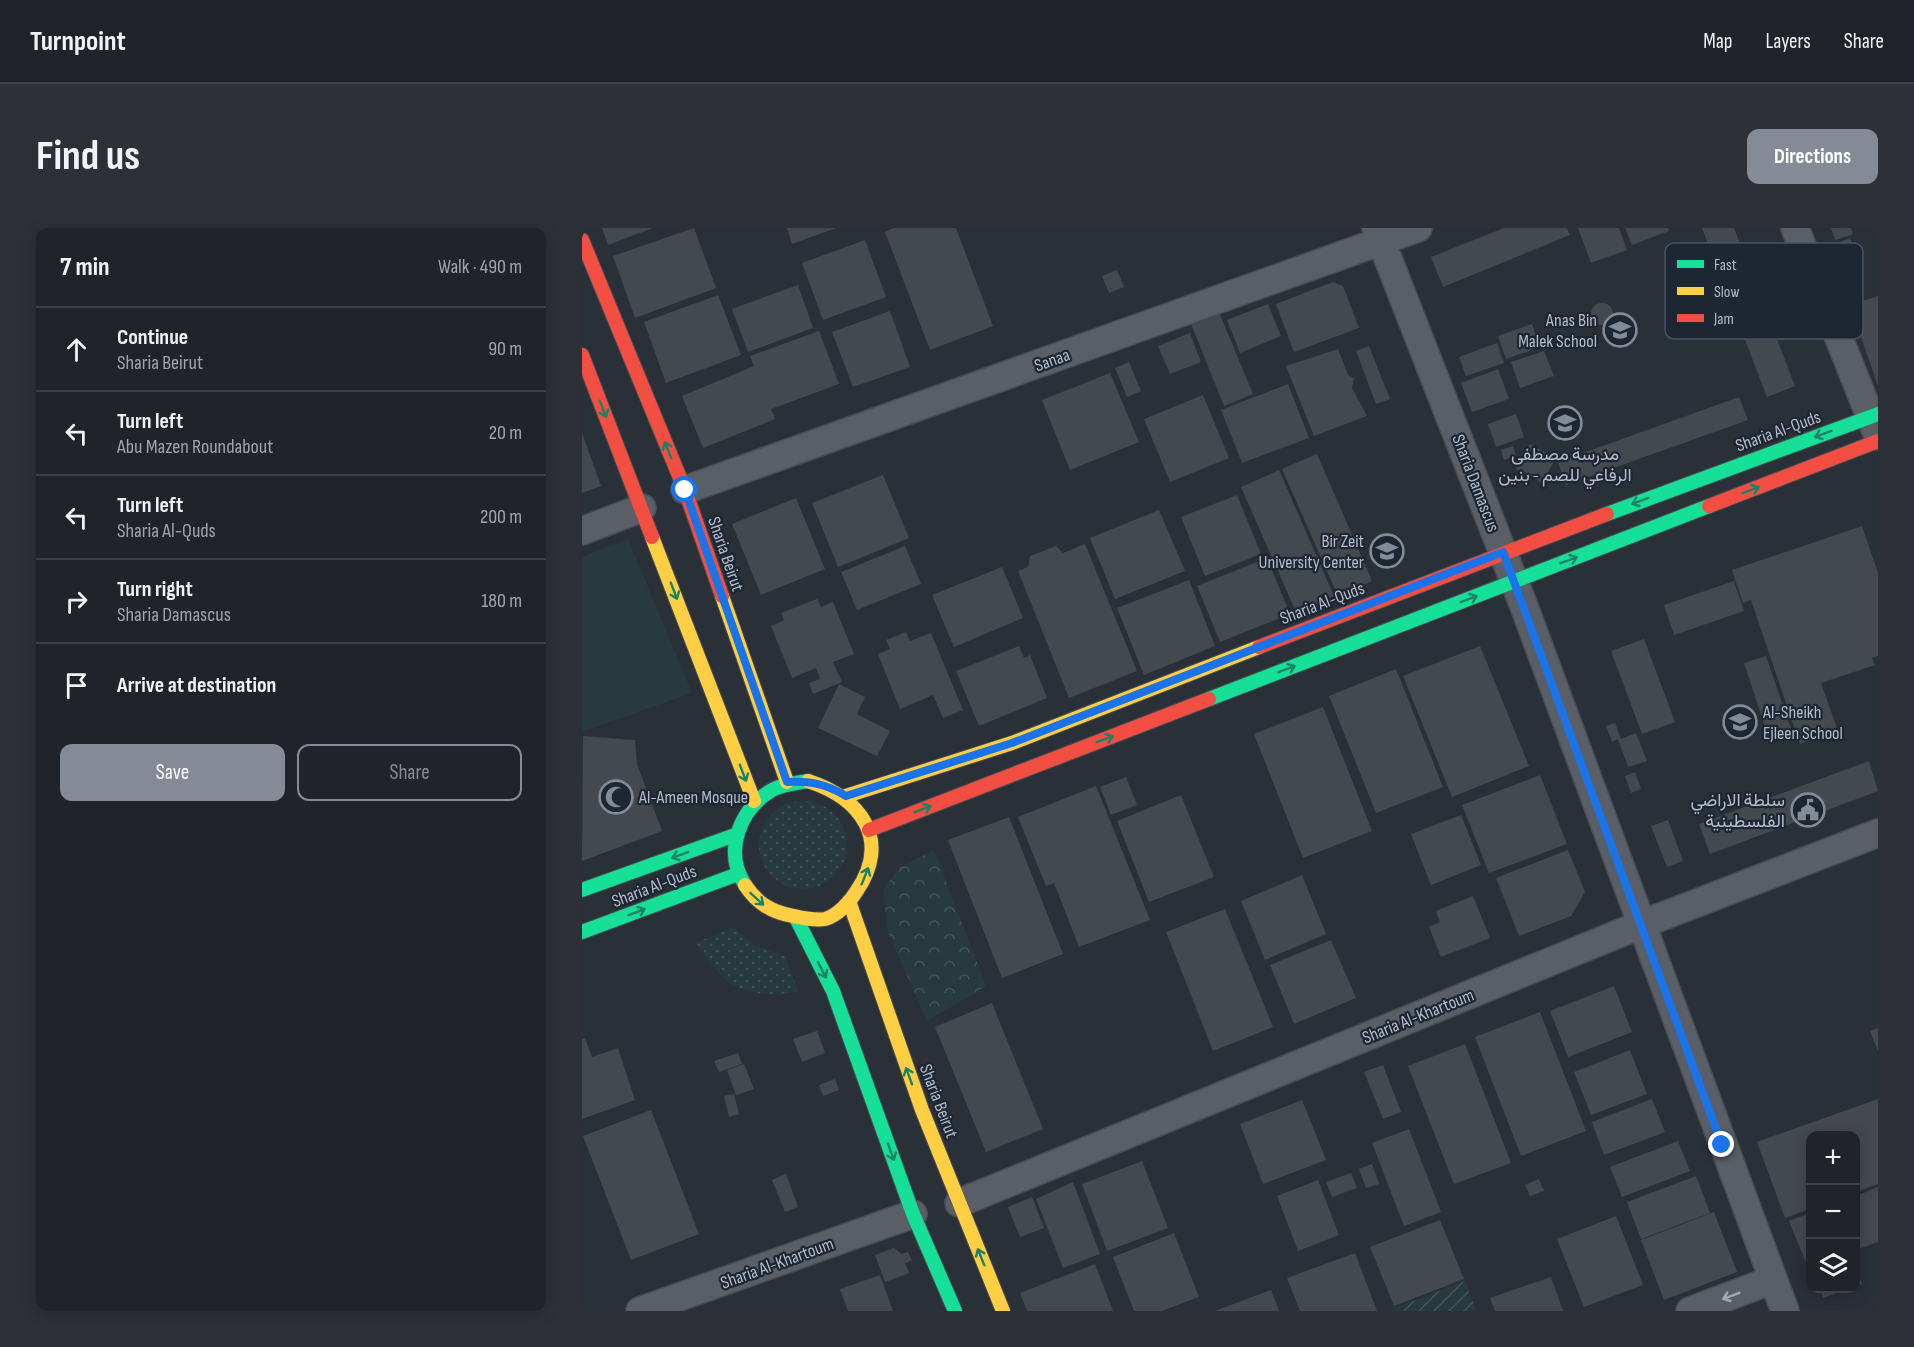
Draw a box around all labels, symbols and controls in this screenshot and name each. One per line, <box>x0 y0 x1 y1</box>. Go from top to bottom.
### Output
text: Turnpoint <box>30 25 126 58</box>
text: Map <box>1703 29 1732 54</box>
text: Layers <box>1765 29 1811 54</box>
text: Share <box>1844 29 1884 54</box>
button: Directions <box>1747 129 1878 184</box>
text: Find us <box>36 131 140 182</box>
legend <box>1665 243 1863 339</box>
text: 7 min <box>60 252 109 283</box>
text: Walk · 490 m <box>438 255 522 279</box>
text: Fast <box>1714 256 1737 275</box>
text: Slow <box>1714 283 1739 302</box>
place label: Anas Bin Malek School <box>1518 310 1597 352</box>
text: Jam <box>1713 310 1734 329</box>
school or university icon: Anas Bin Malek School <box>1602 312 1638 348</box>
text: Continue <box>117 324 188 351</box>
icon: ahead <box>60 333 93 366</box>
text: 90 m <box>488 337 522 361</box>
street label: Sanaa <box>1032 344 1073 377</box>
text: Sharia Beirut <box>117 351 203 375</box>
one-way arrow <box>598 399 609 418</box>
school or university icon: مدرسة مصطفى الرفاعي للصم - بنين <box>1547 405 1583 441</box>
street label: Sharia Al-Quds <box>1733 406 1824 457</box>
text: Turn left <box>117 408 183 435</box>
icon: left <box>60 417 93 450</box>
text: 20 m <box>489 421 522 445</box>
one-way arrow <box>1814 429 1833 440</box>
street label: Sharia Damascus <box>1447 432 1504 535</box>
text: Abu Mazen Roundabout <box>117 435 273 459</box>
one-way arrow <box>662 442 673 460</box>
place label: مدرسة مصطفى الرفاعي للصم - بنين <box>1498 444 1632 490</box>
route start <box>671 476 697 502</box>
one-way arrow <box>1741 484 1760 495</box>
text: Turn left <box>117 492 183 519</box>
one-way arrow <box>1631 497 1650 508</box>
icon: left <box>60 501 93 534</box>
text: 200 m <box>480 505 522 529</box>
street label: Sharia Beirut <box>703 514 748 595</box>
text: Sharia Al-Quds <box>117 519 216 543</box>
place label: Bir Zeit University Center <box>1259 531 1364 573</box>
school or university icon: Bir Zeit University Center <box>1369 533 1405 569</box>
one-way arrow <box>1559 554 1578 565</box>
text: Turn right <box>117 576 193 603</box>
street label: Sharia Al-Quds <box>1277 578 1367 629</box>
one-way arrow <box>669 581 680 600</box>
icon: right <box>60 585 93 618</box>
text: 180 m <box>481 589 522 613</box>
one-way arrow <box>1459 593 1478 604</box>
text: Sharia Damascus <box>117 603 231 627</box>
one-way arrow <box>1277 663 1296 674</box>
icon: arrive <box>60 669 93 702</box>
text: Arrive at destination <box>117 672 276 699</box>
place label: Al-Sheikh Ejleen School <box>1762 702 1843 744</box>
school or university icon: Al-Sheikh Ejleen School <box>1722 704 1758 740</box>
one-way arrow <box>1095 733 1114 744</box>
button: Save <box>60 744 285 801</box>
button: Share <box>297 744 522 801</box>
one-way arrow <box>739 763 750 782</box>
mosque icon: Al-Ameen Mosque <box>598 779 634 815</box>
place label: Al-Ameen Mosque <box>638 787 748 808</box>
place label: سلطة الاراضي الفلسطينية <box>1690 790 1785 832</box>
public building icon: سلطة الاراضي الفلسطينية <box>1790 792 1826 828</box>
one-way arrow <box>913 803 932 814</box>
one-way arrow <box>671 850 690 861</box>
street label: Sharia Al-Quds <box>609 861 699 912</box>
one-way arrow <box>861 867 872 886</box>
one-way arrow <box>749 893 765 906</box>
one-way arrow <box>627 906 646 917</box>
one-way arrow <box>817 961 829 979</box>
street label: Sharia Al-Khartoum <box>1359 985 1477 1048</box>
street label: Sharia Beirut <box>915 1061 962 1142</box>
one-way arrow <box>903 1067 914 1085</box>
route end <box>1708 1131 1734 1157</box>
map controls <box>1806 1131 1860 1293</box>
button: + <box>1806 1131 1860 1185</box>
one-way arrow <box>887 1143 898 1161</box>
button: − <box>1806 1185 1860 1239</box>
street label: Sharia Al-Khartoum <box>718 1233 837 1294</box>
button: layers <box>1806 1239 1860 1293</box>
one-way arrow <box>975 1248 986 1267</box>
one-way arrow <box>1722 1291 1741 1302</box>

